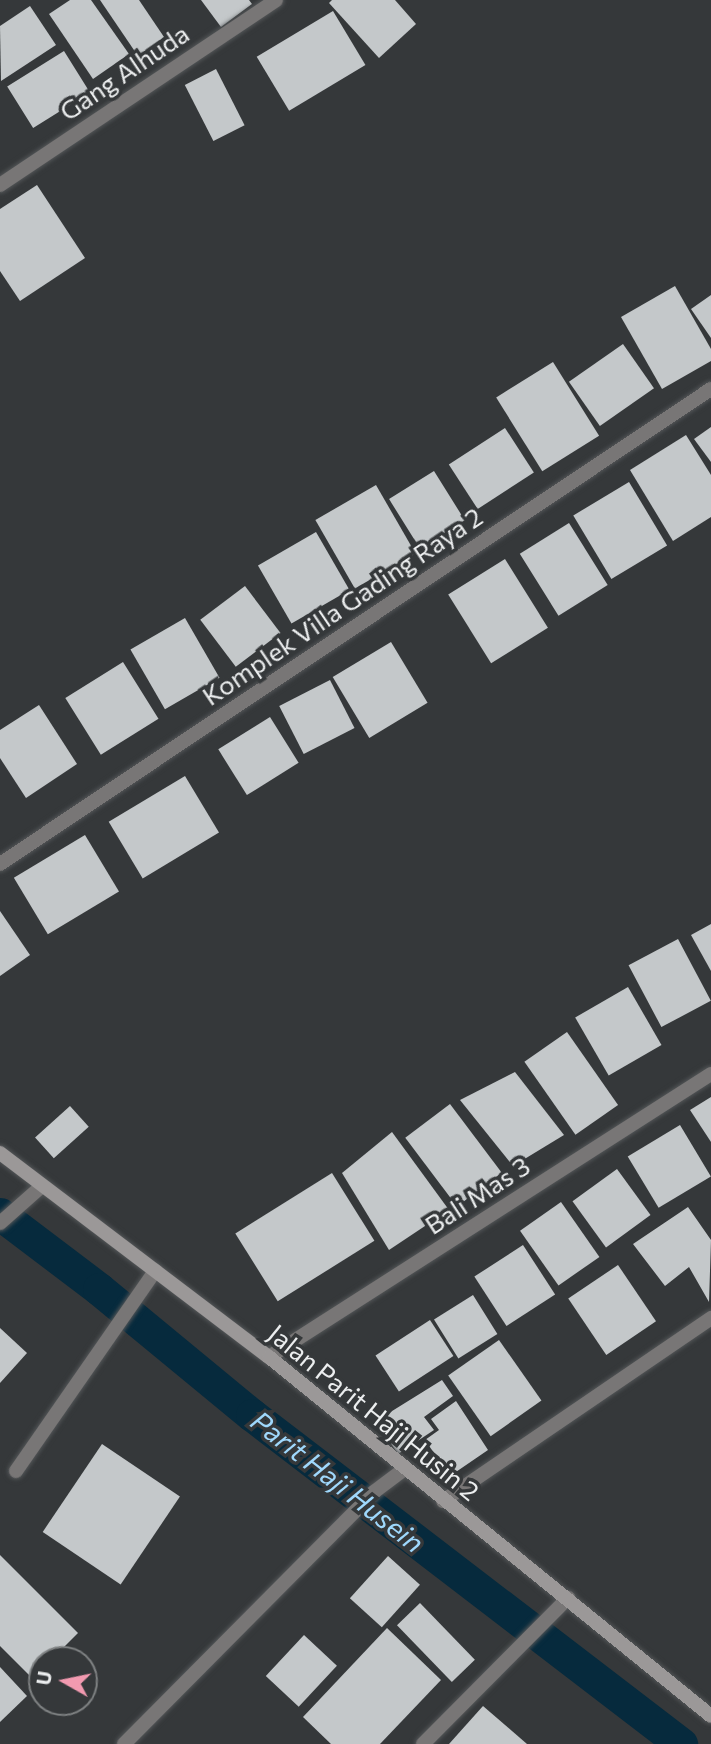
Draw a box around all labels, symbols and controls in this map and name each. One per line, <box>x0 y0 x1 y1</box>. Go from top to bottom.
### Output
street label: Gang Alhuda <box>53 17 195 127</box>
street label: Komplek Villa Gading Raya 2 <box>196 501 488 711</box>
street label: Bali Mas 3 <box>419 1150 535 1240</box>
street label: Jalan Parit Haji Husin 2 <box>262 1317 486 1507</box>
water label: Parit Haji Husein <box>245 1403 431 1559</box>
north arrow <box>28 1646 98 1716</box>
text: U <box>31 1669 56 1687</box>

